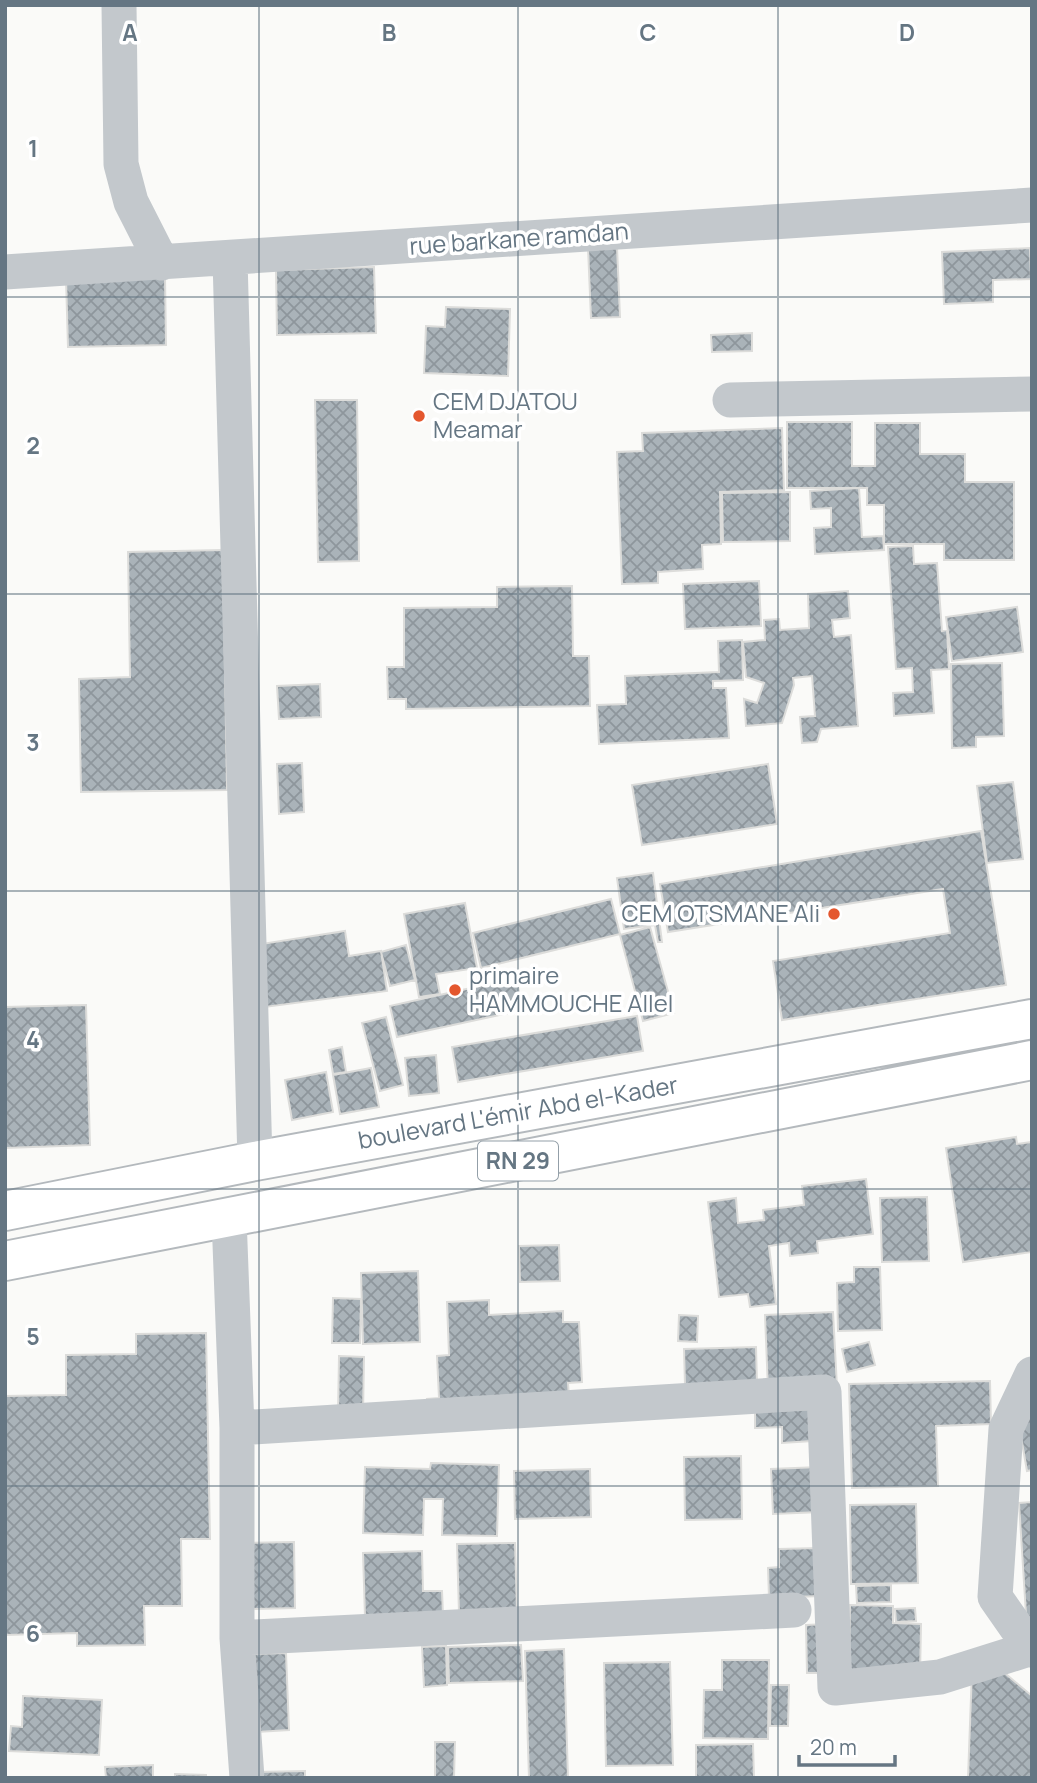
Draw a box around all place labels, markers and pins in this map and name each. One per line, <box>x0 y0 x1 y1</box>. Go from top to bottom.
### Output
place label: CEM DJATOU Meamar <box>433 384 578 445</box>
marker: CEM DJATOU Meamar <box>411 408 427 424</box>
place label: CEM OTSMANE Ali <box>621 896 820 929</box>
marker: CEM OTSMANE Ali <box>826 906 842 922</box>
place label: primaire HAMMOUCHE Allel <box>469 958 673 1019</box>
marker: primaire HAMMOUCHE Allel <box>447 982 463 998</box>

